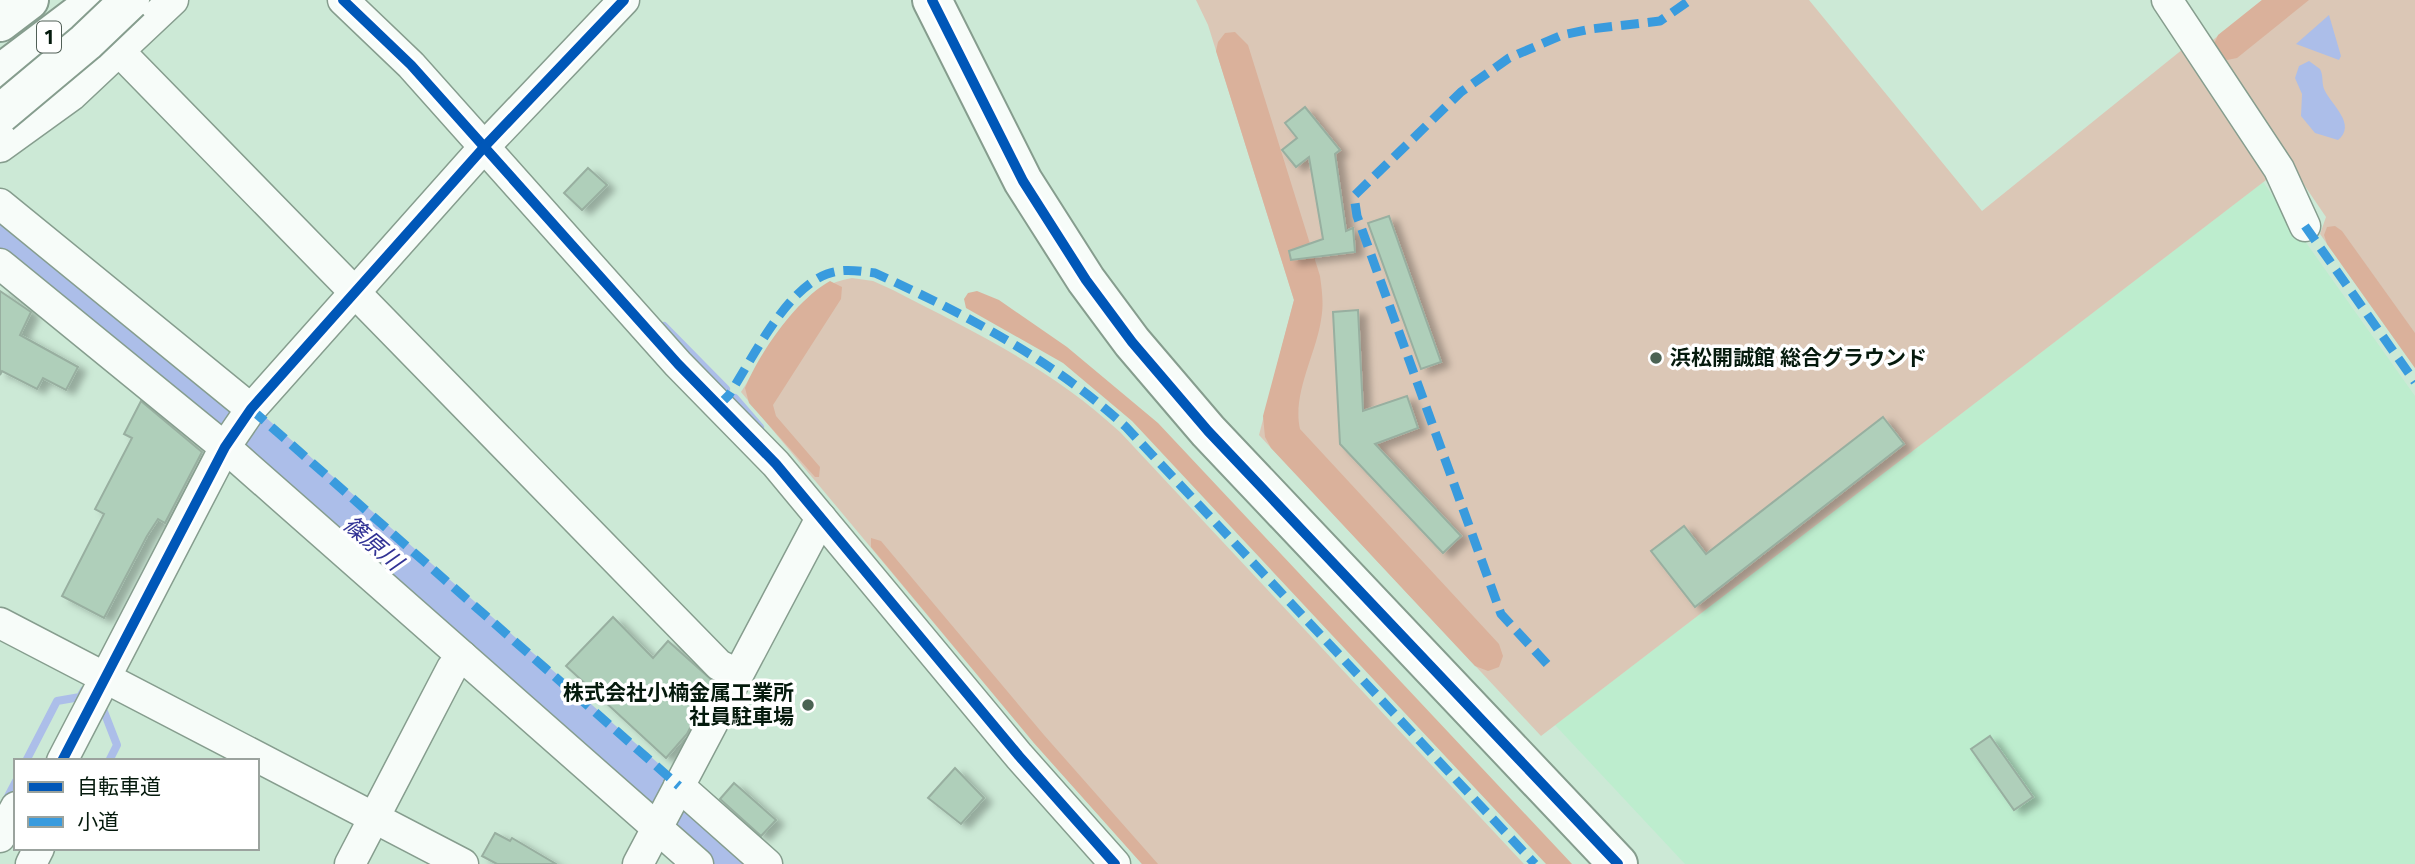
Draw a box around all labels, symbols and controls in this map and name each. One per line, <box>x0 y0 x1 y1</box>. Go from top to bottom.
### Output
road number: 1 <box>37 22 61 52</box>
place label: 浜松開誠館 総合グラウンド <box>1670 345 1927 371</box>
marker: 浜松開誠館 総合グラウンド <box>1648 350 1664 366</box>
water label: 篠原川 <box>338 510 410 578</box>
place label: 株式会社小楠金属工業所 社員駐車場 <box>563 680 794 730</box>
marker: 株式会社小楠金属工業所 社員駐車場 <box>800 697 816 713</box>
legend <box>14 759 259 850</box>
text: 自転車道 <box>77 774 161 800</box>
text: 小道 <box>77 809 119 835</box>

